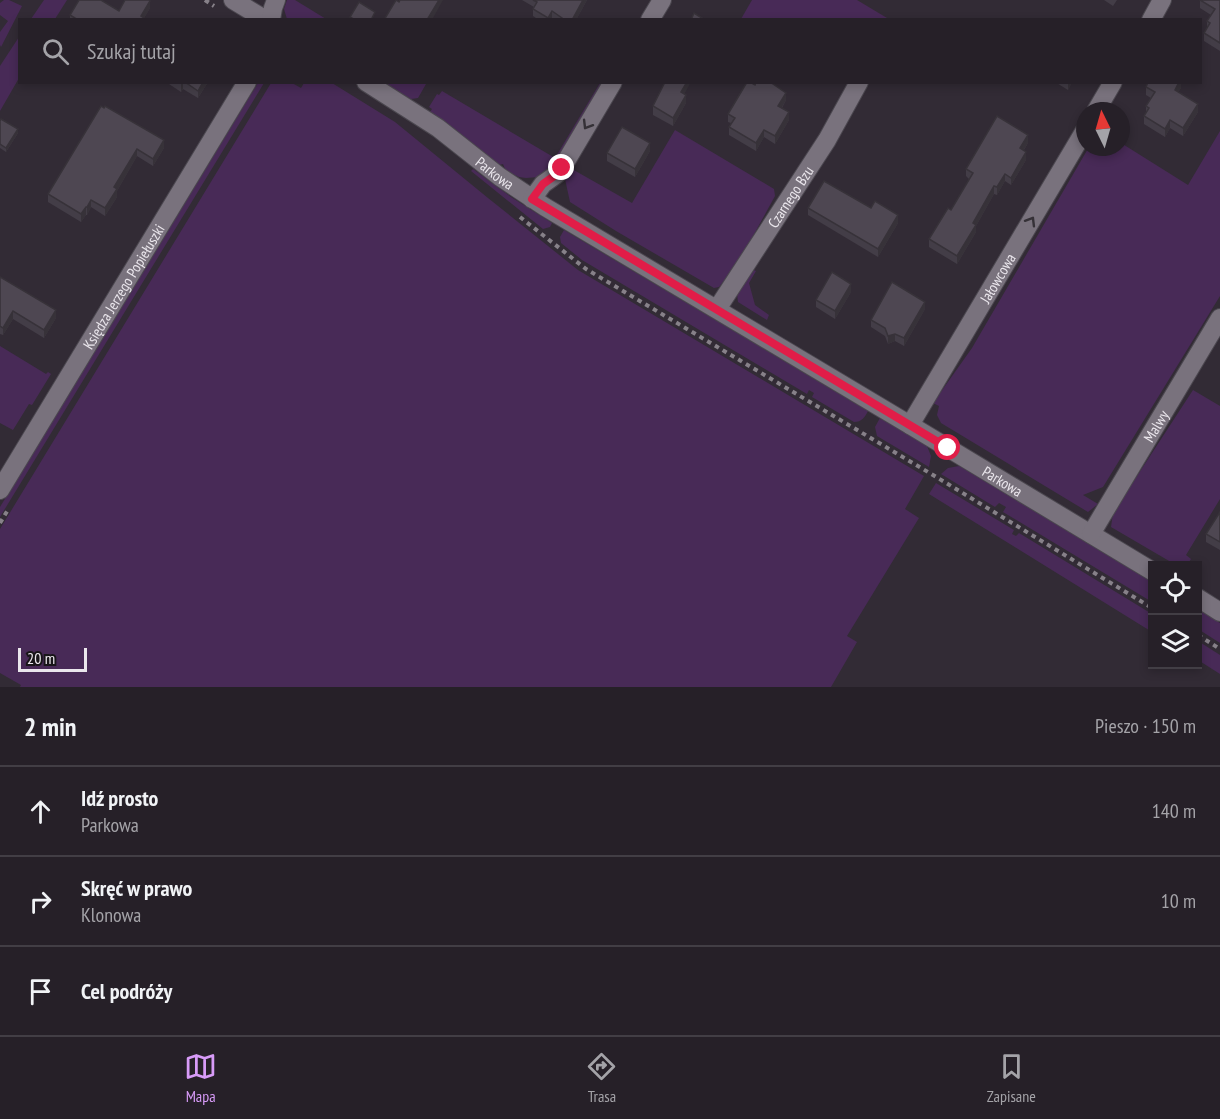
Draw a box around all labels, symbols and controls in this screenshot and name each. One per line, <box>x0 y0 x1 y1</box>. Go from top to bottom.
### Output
search box <box>18 18 1202 84</box>
icon: search <box>39 35 72 68</box>
text: Szukaj tutaj <box>87 37 176 65</box>
north arrow <box>1076 102 1130 156</box>
one-way arrow <box>583 119 594 129</box>
street label: Parkowa <box>472 152 518 193</box>
route end <box>548 154 574 180</box>
street label: Czarnego Bzu <box>763 162 817 231</box>
one-way arrow <box>1024 217 1036 227</box>
street label: Księdza Jerzego Popiełuszki <box>78 221 168 352</box>
street label: Jałowcowa <box>975 250 1019 307</box>
street label: Malwy <box>1139 406 1173 445</box>
route start <box>934 434 960 460</box>
street label: Parkowa <box>979 462 1026 500</box>
map controls <box>1148 561 1202 669</box>
button: locate <box>1148 561 1202 615</box>
button: layers <box>1148 615 1202 669</box>
scale bar <box>18 645 87 672</box>
text: 20 m <box>27 648 55 668</box>
text: 2 min <box>24 710 77 743</box>
text: Pieszo · 150 m <box>1095 713 1196 739</box>
text: Idź prosto <box>81 784 158 812</box>
icon: ahead <box>24 795 57 828</box>
text: 140 m <box>1152 798 1196 824</box>
text: Parkowa <box>81 812 139 838</box>
text: Skręć w prawo <box>81 874 192 902</box>
icon: right <box>24 885 57 918</box>
text: 10 m <box>1161 888 1196 914</box>
text: Klonowa <box>81 902 141 928</box>
icon: arrive <box>24 975 57 1008</box>
text: Cel podróży <box>81 977 172 1005</box>
tab: Mapa <box>184 1050 217 1106</box>
tab: Trasa <box>585 1050 618 1106</box>
tab: Zapisane <box>987 1050 1036 1106</box>

